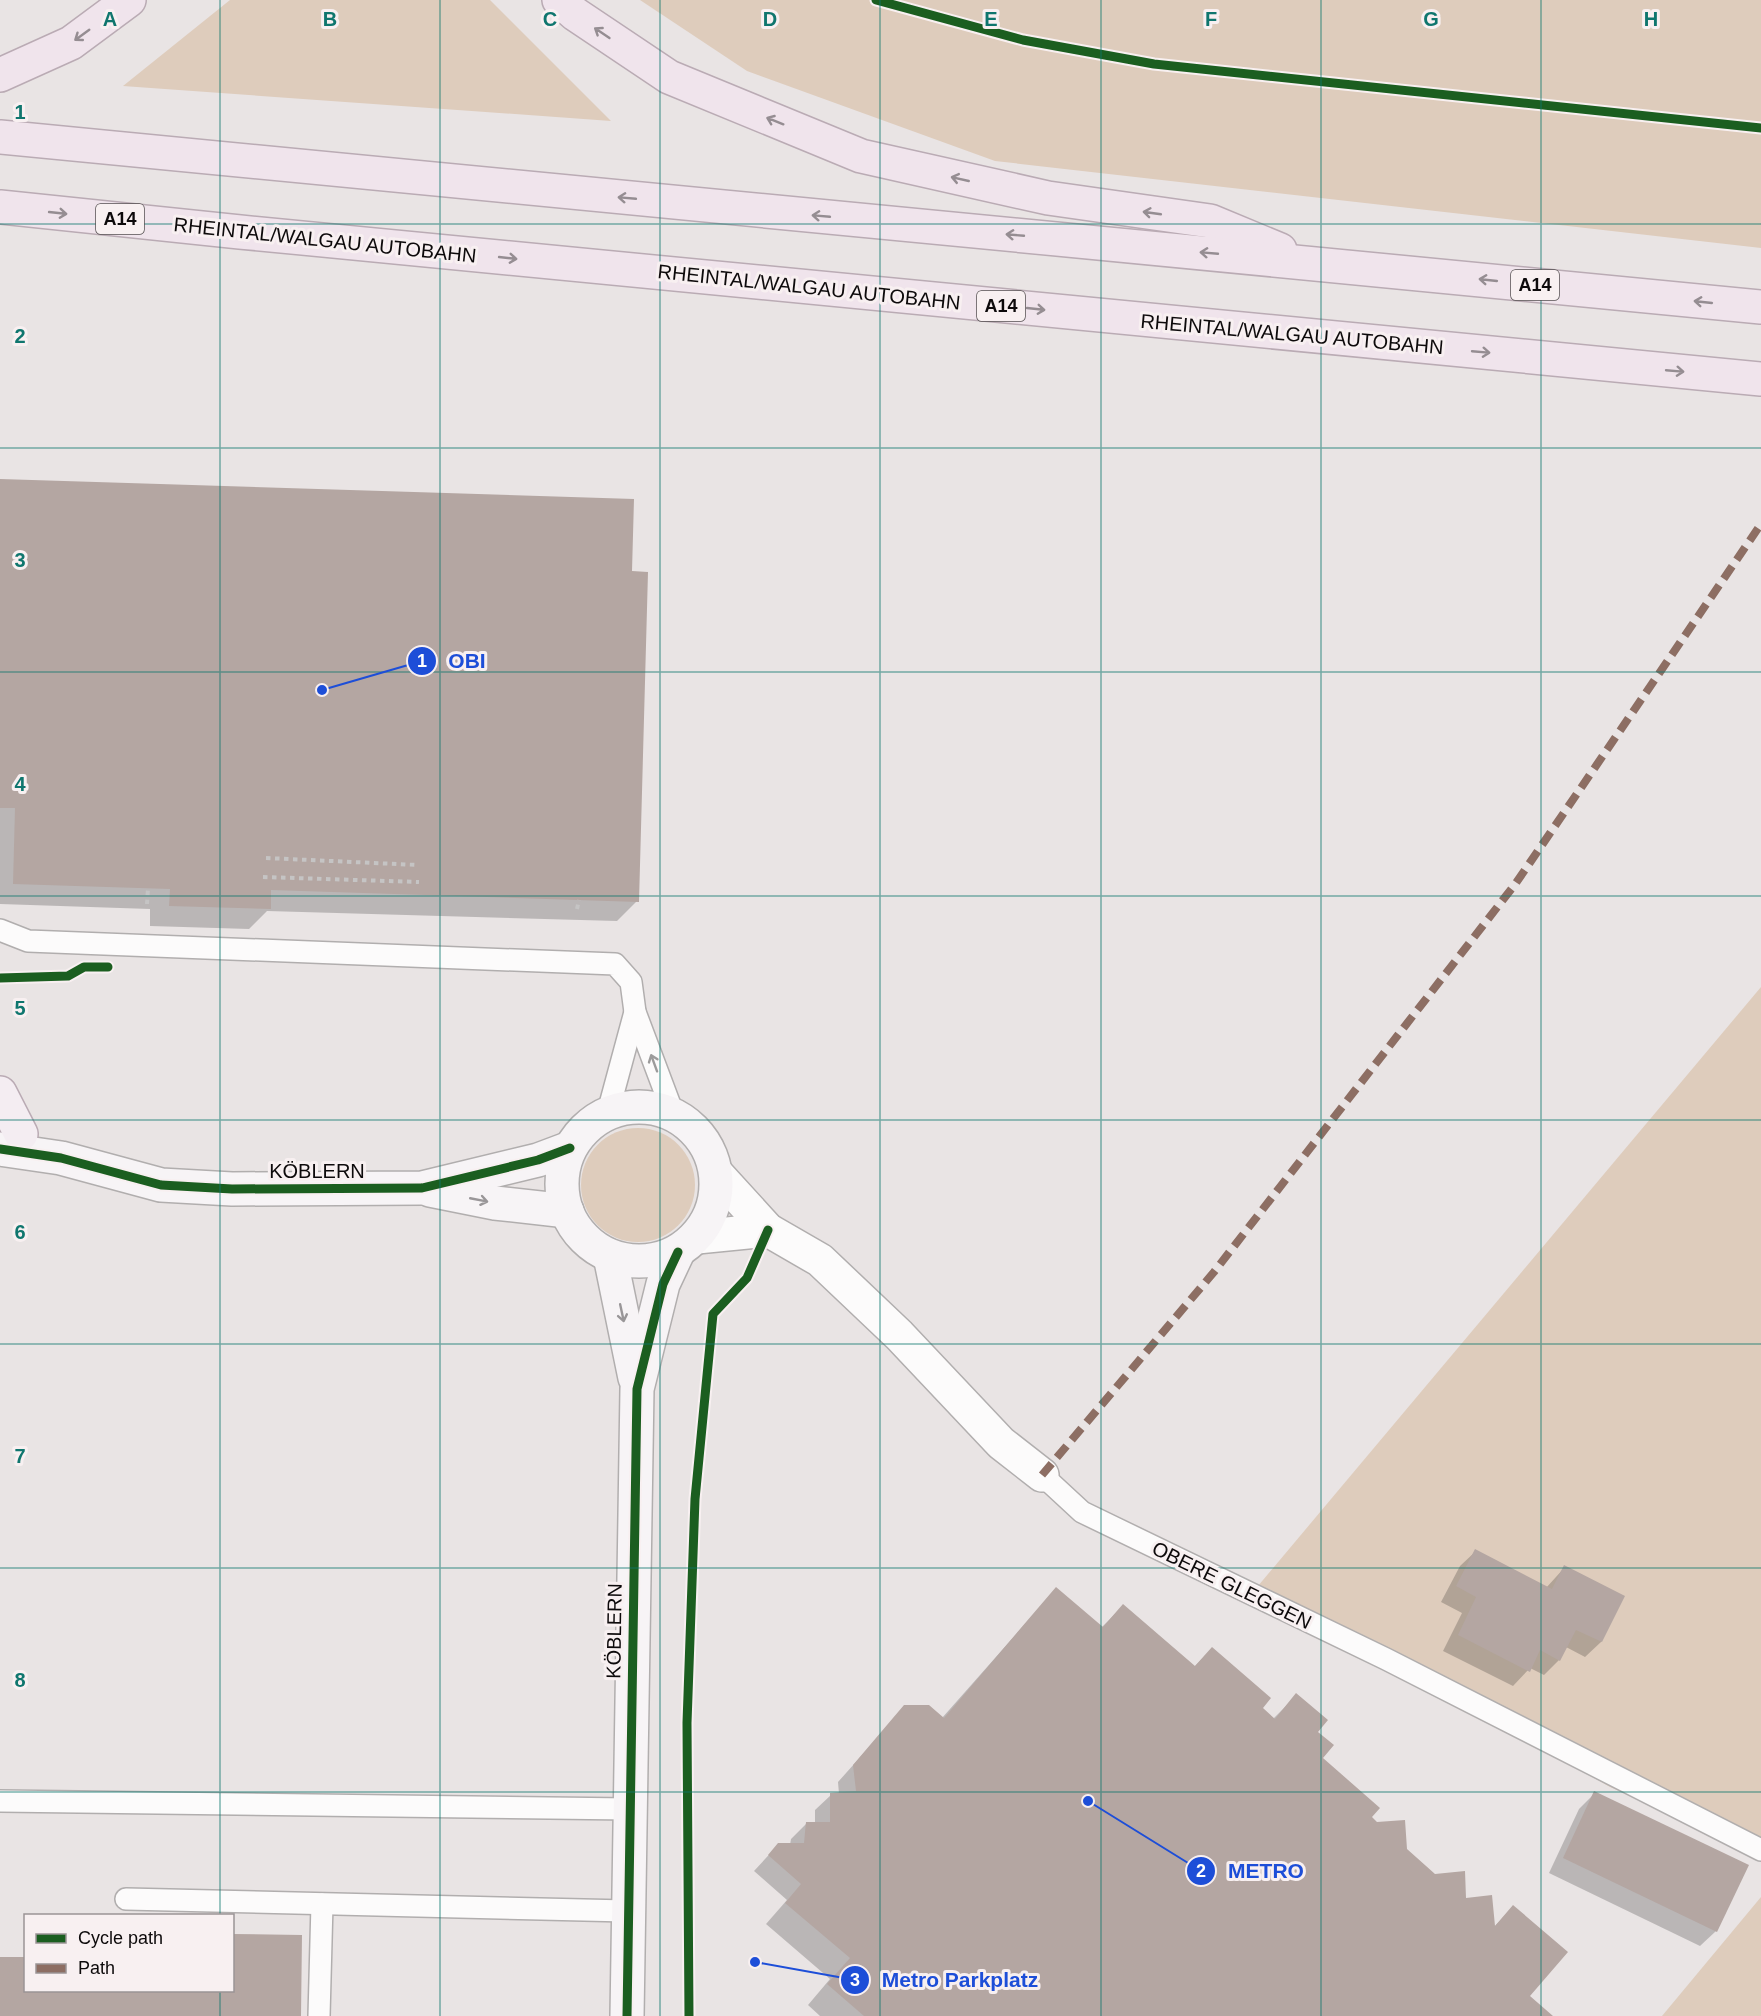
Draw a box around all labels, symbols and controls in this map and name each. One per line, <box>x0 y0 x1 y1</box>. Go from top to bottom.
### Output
text: A <box>103 8 117 30</box>
text: B <box>323 8 337 30</box>
text: C <box>543 8 557 30</box>
text: D <box>763 8 777 30</box>
text: E <box>984 8 998 30</box>
text: F <box>1205 8 1217 30</box>
text: G <box>1423 8 1439 30</box>
text: H <box>1644 8 1658 30</box>
one-way arrow <box>594 26 611 38</box>
one-way arrow <box>75 28 91 41</box>
text: 1 <box>14 101 26 123</box>
one-way arrow <box>766 115 785 126</box>
one-way arrow <box>951 172 970 184</box>
one-way arrow <box>617 192 637 203</box>
road number: A14 <box>96 204 144 234</box>
one-way arrow <box>1143 207 1163 218</box>
one-way arrow <box>48 208 68 219</box>
one-way arrow <box>811 210 831 221</box>
street label: RHEINTAL/WALGAU AUTOBAHN <box>173 213 477 267</box>
one-way arrow <box>1006 229 1025 240</box>
one-way arrow <box>1200 247 1220 258</box>
one-way arrow <box>497 253 517 264</box>
street label: RHEINTAL/WALGAU AUTOBAHN <box>657 260 961 314</box>
road number: A14 <box>1511 270 1559 300</box>
one-way arrow <box>1478 275 1498 286</box>
road number: A14 <box>977 291 1025 321</box>
one-way arrow <box>1693 296 1713 307</box>
one-way arrow <box>1026 304 1046 315</box>
street label: RHEINTAL/WALGAU AUTOBAHN <box>1140 310 1444 358</box>
text: 2 <box>14 325 26 347</box>
one-way arrow <box>1471 347 1491 358</box>
one-way arrow <box>1665 366 1685 377</box>
text: 3 <box>14 549 26 571</box>
callout: OBI <box>407 641 498 680</box>
text: OBI <box>448 649 486 672</box>
text: 1 <box>417 651 427 671</box>
text: 4 <box>14 773 26 795</box>
text: 5 <box>14 997 26 1019</box>
one-way arrow <box>648 1054 659 1072</box>
street label: KÖBLERN <box>269 1160 365 1182</box>
one-way arrow <box>469 1195 489 1206</box>
text: 6 <box>14 1221 26 1243</box>
one-way arrow <box>617 1303 628 1323</box>
text: 7 <box>14 1445 26 1467</box>
street label: OBERE GLEGGEN <box>1149 1537 1315 1633</box>
street label: KÖBLERN <box>602 1583 626 1679</box>
text: 8 <box>14 1669 26 1691</box>
callout: METRO <box>1186 1851 1315 1890</box>
text: METRO <box>1228 1859 1304 1882</box>
text: 2 <box>1196 1861 1206 1881</box>
legend <box>24 1914 234 1992</box>
text: Cycle path <box>78 1928 163 1948</box>
text: Path <box>78 1958 115 1978</box>
callout: Metro Parkplatz <box>840 1960 1051 1999</box>
text: Metro Parkplatz <box>882 1968 1038 1991</box>
text: 3 <box>850 1970 860 1990</box>

